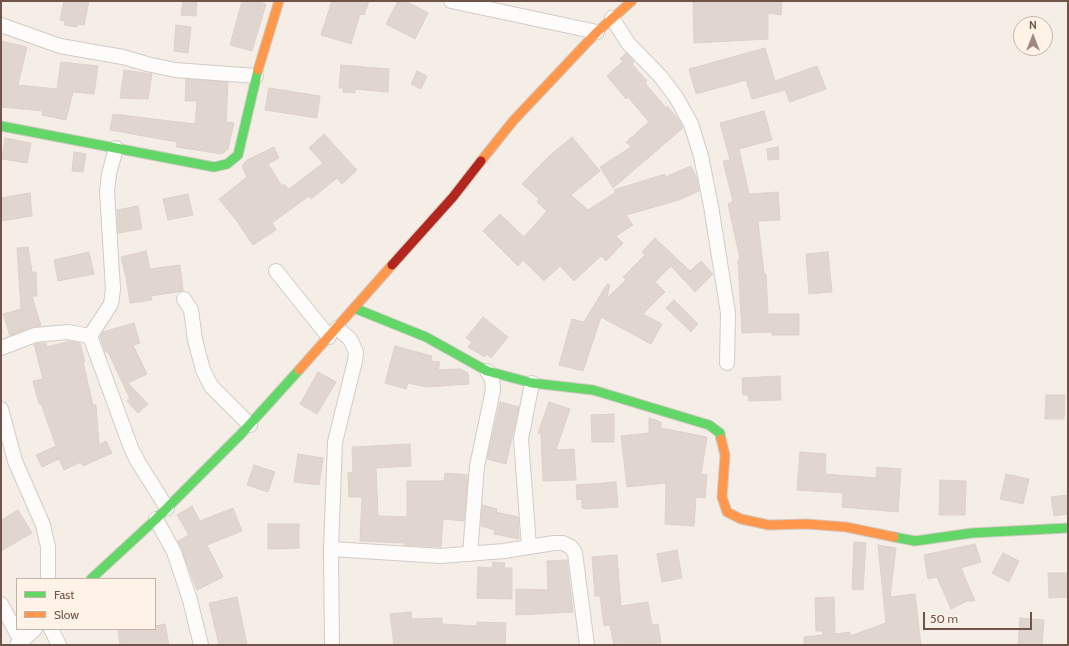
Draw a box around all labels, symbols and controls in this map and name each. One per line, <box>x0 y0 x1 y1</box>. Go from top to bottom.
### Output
north arrow <box>1013 16 1053 56</box>
text: N <box>1029 18 1037 32</box>
legend <box>16 578 156 630</box>
text: Fast <box>54 587 74 602</box>
scale bar <box>925 604 1034 630</box>
text: Slow <box>54 607 79 622</box>
text: 50 m <box>930 611 958 626</box>

